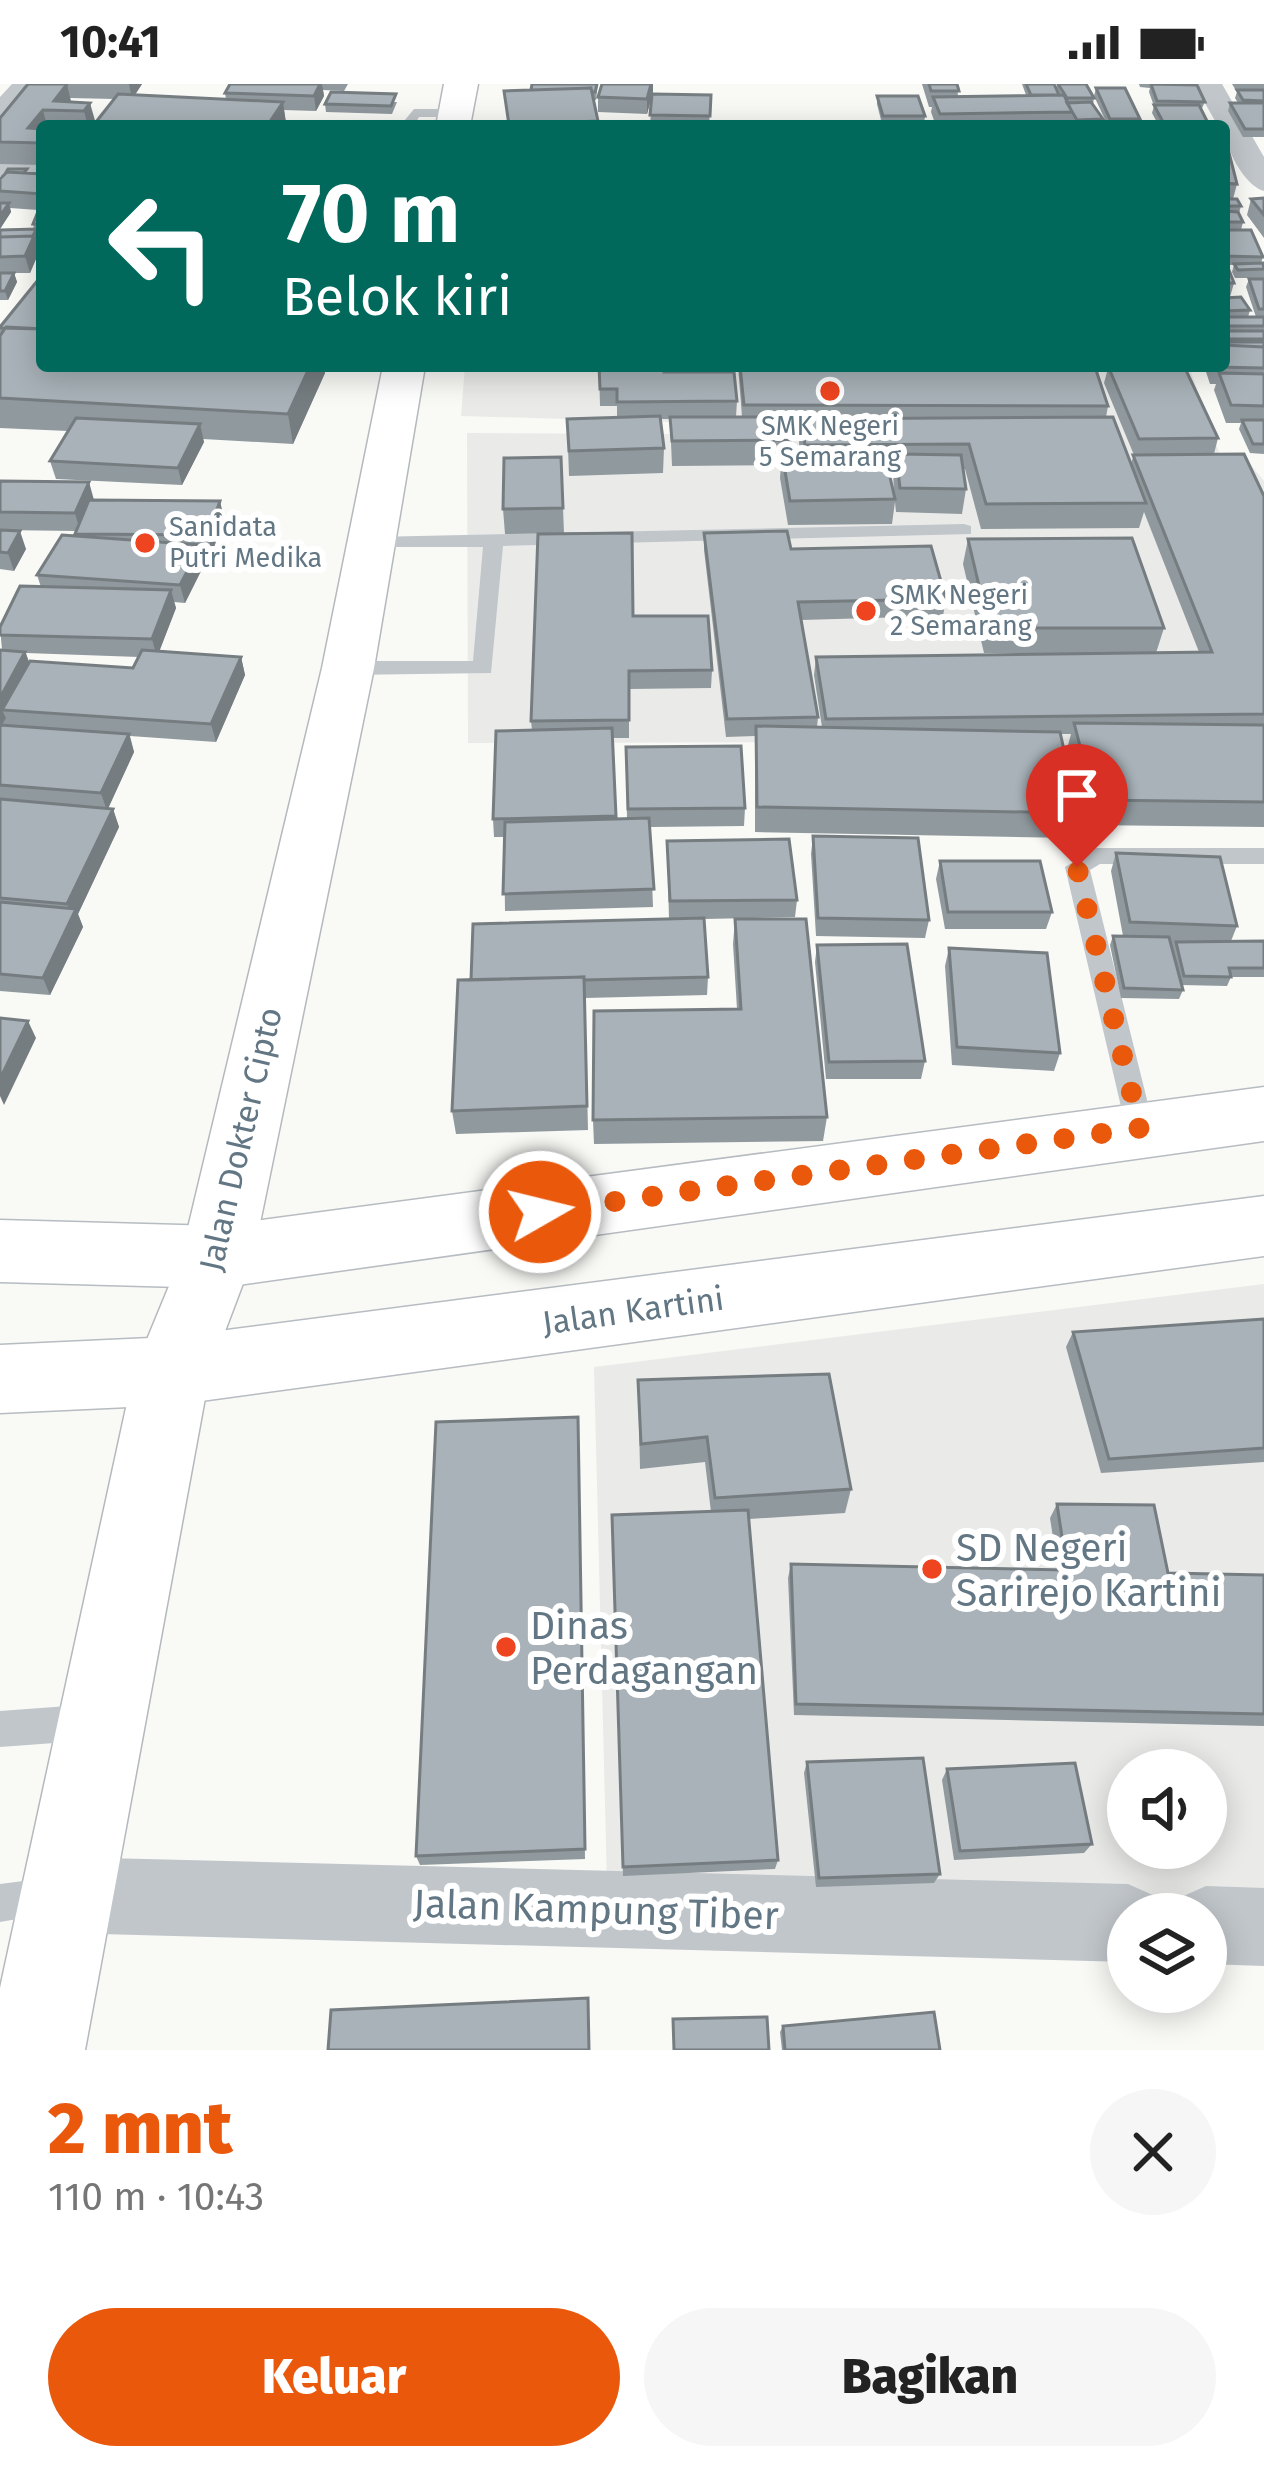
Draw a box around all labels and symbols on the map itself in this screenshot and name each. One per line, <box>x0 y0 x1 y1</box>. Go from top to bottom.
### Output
marker: SMK Negeri 5 Semarang <box>817 378 843 404</box>
place label: SMK Negeri 5 Semarang <box>759 410 902 473</box>
place label: Sanidata Putri Medika <box>169 511 322 574</box>
marker: Sanidata Putri Medika <box>132 530 158 556</box>
place label: SMK Negeri 2 Semarang <box>890 579 1033 642</box>
marker: SMK Negeri 2 Semarang <box>853 598 879 624</box>
pin <box>1026 744 1128 867</box>
street label: Jalan Dokter Cipto <box>191 1003 291 1275</box>
position arrow <box>477 1149 603 1275</box>
street label: Jalan Kartini <box>540 1278 727 1344</box>
place label: SD Negeri Sarirejo Kartini <box>956 1525 1222 1616</box>
marker: SD Negeri Sarirejo Kartini <box>919 1556 945 1582</box>
place label: Dinas Perdagangan <box>530 1603 758 1694</box>
marker: Dinas Perdagangan <box>493 1634 519 1660</box>
street label: Jalan Kampung Tiber <box>412 1881 779 1939</box>

